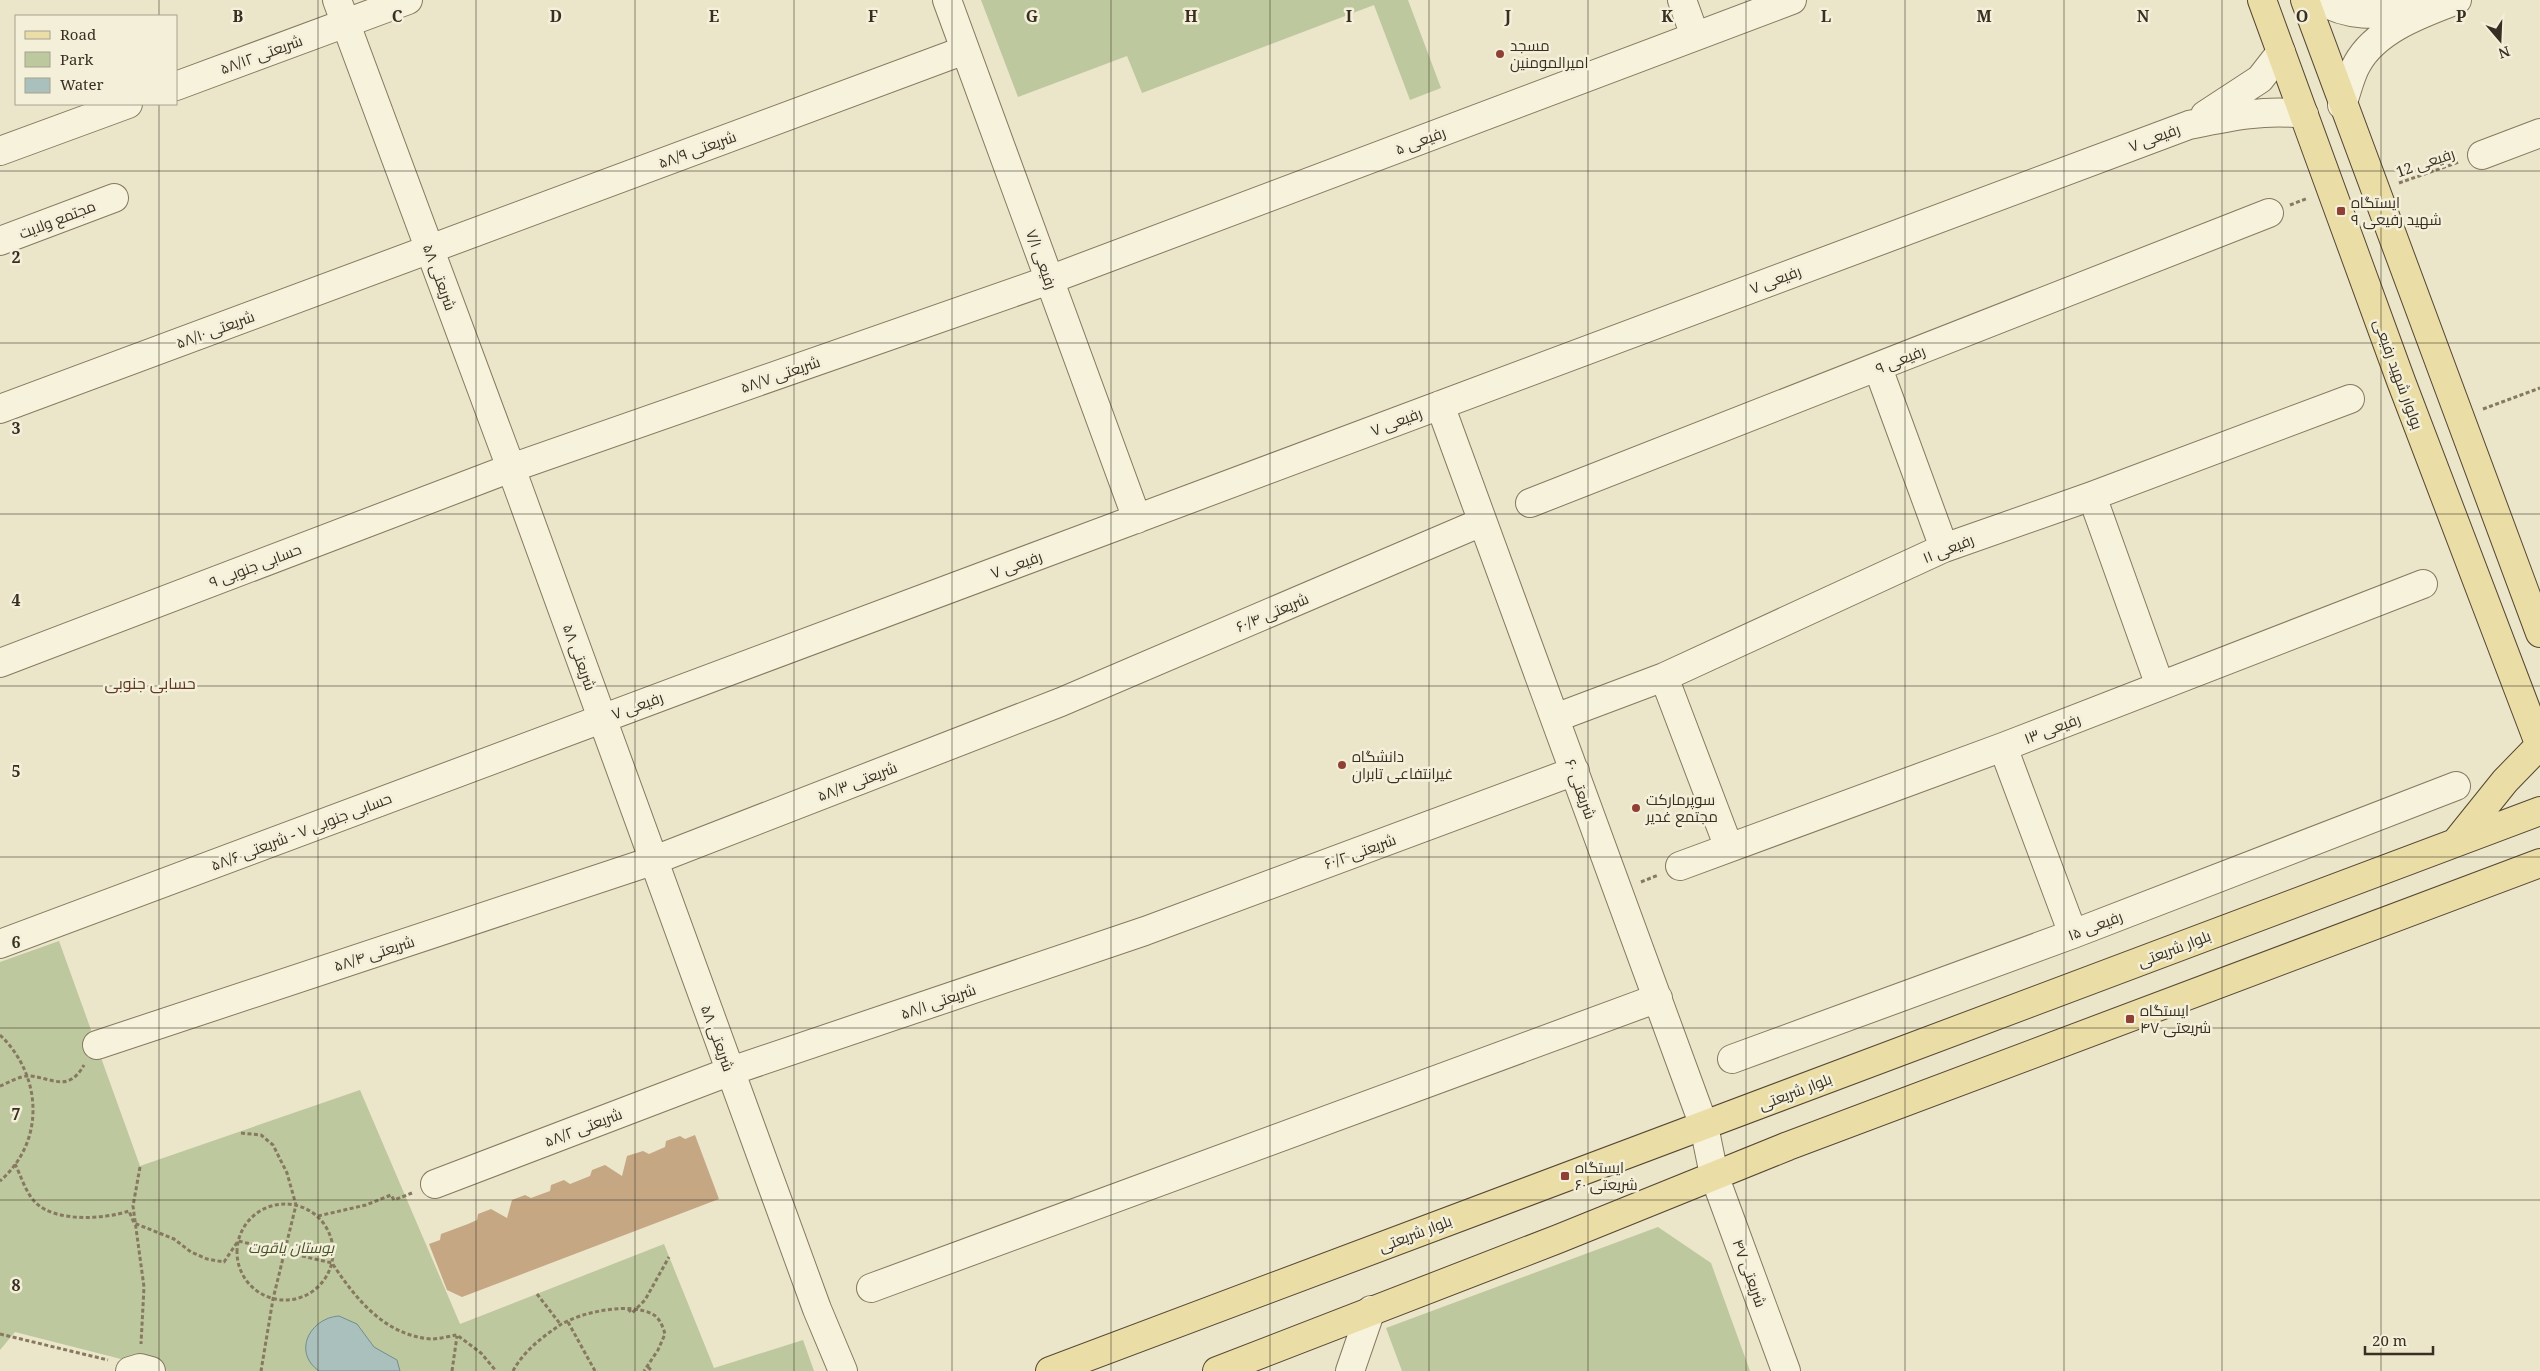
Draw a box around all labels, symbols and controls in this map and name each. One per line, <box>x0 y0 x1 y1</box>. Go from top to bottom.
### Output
text: B <box>233 5 244 27</box>
text: C <box>392 5 403 27</box>
text: D <box>550 5 562 27</box>
text: E <box>709 5 719 27</box>
text: F <box>868 5 878 27</box>
text: G <box>1026 5 1038 27</box>
text: H <box>1184 5 1198 27</box>
text: I <box>1346 5 1352 27</box>
text: J <box>1504 5 1512 27</box>
text: K <box>1661 5 1673 27</box>
text: L <box>1821 5 1831 27</box>
text: M <box>1976 5 1992 27</box>
text: N <box>2137 5 2150 27</box>
text: O <box>2296 5 2308 27</box>
text: P <box>2456 5 2466 27</box>
legend <box>15 15 178 105</box>
north arrow <box>2475 15 2525 65</box>
text: Road <box>60 24 96 44</box>
street label: شریعتی ۵۸/۱۲ <box>217 30 305 79</box>
place label: مسجد امیرالمومنین <box>1510 35 1588 73</box>
text: N <box>2496 42 2513 64</box>
marker: مسجد امیرالمومنین <box>1494 48 1506 60</box>
text: Park <box>60 49 94 69</box>
text: Water <box>60 74 103 94</box>
street label: رفیعی ۷ <box>2125 118 2183 157</box>
street label: رفیعی ۵ <box>1392 121 1448 160</box>
street label: شریعتی ۵۸/۹ <box>655 126 739 173</box>
street label: رفیعی 12 <box>2393 143 2457 182</box>
place label: ایستگاه شهید رفیعی ۹ <box>2351 192 2442 230</box>
street label: مجتمع ولایت <box>16 195 99 245</box>
marker: ایستگاه شهید رفیعی ۹ <box>2335 205 2347 217</box>
street label: رفیعی ۷/۱ <box>1021 226 1062 292</box>
street label: شریعتی ۵۸ <box>418 241 461 313</box>
text: 2 <box>11 246 21 268</box>
street label: رفیعی ۷ <box>1746 260 1804 299</box>
street label: شریعتی ۵۸/۱۰ <box>173 306 257 353</box>
street label: بولوار شهید رفیعی <box>2369 316 2428 432</box>
street label: رفیعی ۹ <box>1872 340 1928 379</box>
street label: شریعتی ۵۸/۷ <box>738 351 823 398</box>
street label: رفیعی ۷ <box>1367 402 1425 441</box>
text: 3 <box>11 417 21 439</box>
street label: رفیعی ۱۱ <box>1919 529 1977 568</box>
street label: حسابی جنوبی ۹ <box>206 538 304 593</box>
street label: رفیعی ۷ <box>987 545 1045 583</box>
street label: شریعتی ۶۰/۴ <box>1233 588 1312 637</box>
text: 4 <box>11 589 21 611</box>
street label: شریعتی ۵۸ <box>558 621 601 693</box>
district label: حسابی جنوبی <box>104 672 196 694</box>
street label: رفیعی ۷ <box>608 686 666 724</box>
street label: رفیعی ۱۳ <box>2021 708 2083 749</box>
place label: دانشگاه غیرانتفاعی تابران <box>1352 746 1453 784</box>
street label: شریعتی ۶۰ <box>1560 756 1601 822</box>
street label: شریعتی ۵۸/۳ <box>814 757 900 806</box>
marker: دانشگاه غیرانتفاعی تابران <box>1336 759 1348 771</box>
text: 5 <box>11 760 21 782</box>
street label: حسابی جنوبی ۷ - شریعتی ۵۸/۶ <box>208 787 395 876</box>
place label: سوپرمارکت مجتمع غدیر <box>1645 789 1718 828</box>
marker: سوپرمارکت مجتمع غدیر <box>1630 802 1642 814</box>
street label: شریعتی ۶۰/۲ <box>1321 829 1399 874</box>
street label: رفیعی ۱۵ <box>2065 905 2126 945</box>
street label: بلوار شریعتی <box>2134 925 2214 972</box>
text: 6 <box>11 931 21 953</box>
street label: شریعتی ۵۸/۴ <box>331 931 417 976</box>
street label: شریعتی ۵۸/۱ <box>898 979 979 1024</box>
place label: ایستگاه شریعتی ۴۷ <box>2140 1000 2211 1038</box>
street label: شریعتی ۵۸ <box>696 1002 739 1074</box>
marker: ایستگاه شریعتی ۴۷ <box>2124 1013 2136 1025</box>
street label: بلوار شریعتی <box>1755 1068 1835 1115</box>
text: 7 <box>11 1103 21 1125</box>
street label: شریعتی ۵۸/۲ <box>541 1103 625 1152</box>
place label: ایستگاه شریعتی ۶۰ <box>1575 1157 1638 1195</box>
marker: ایستگاه شریعتی ۶۰ <box>1559 1170 1571 1182</box>
street label: بلوار شریعتی <box>1375 1210 1455 1257</box>
street label: شریعتی ۴۷ <box>1728 1236 1772 1310</box>
park label: بوستان یاقوت <box>248 1237 335 1257</box>
text: 8 <box>11 1274 21 1296</box>
scale bar <box>2365 1324 2432 1356</box>
text: 20 m <box>2372 1330 2407 1350</box>

